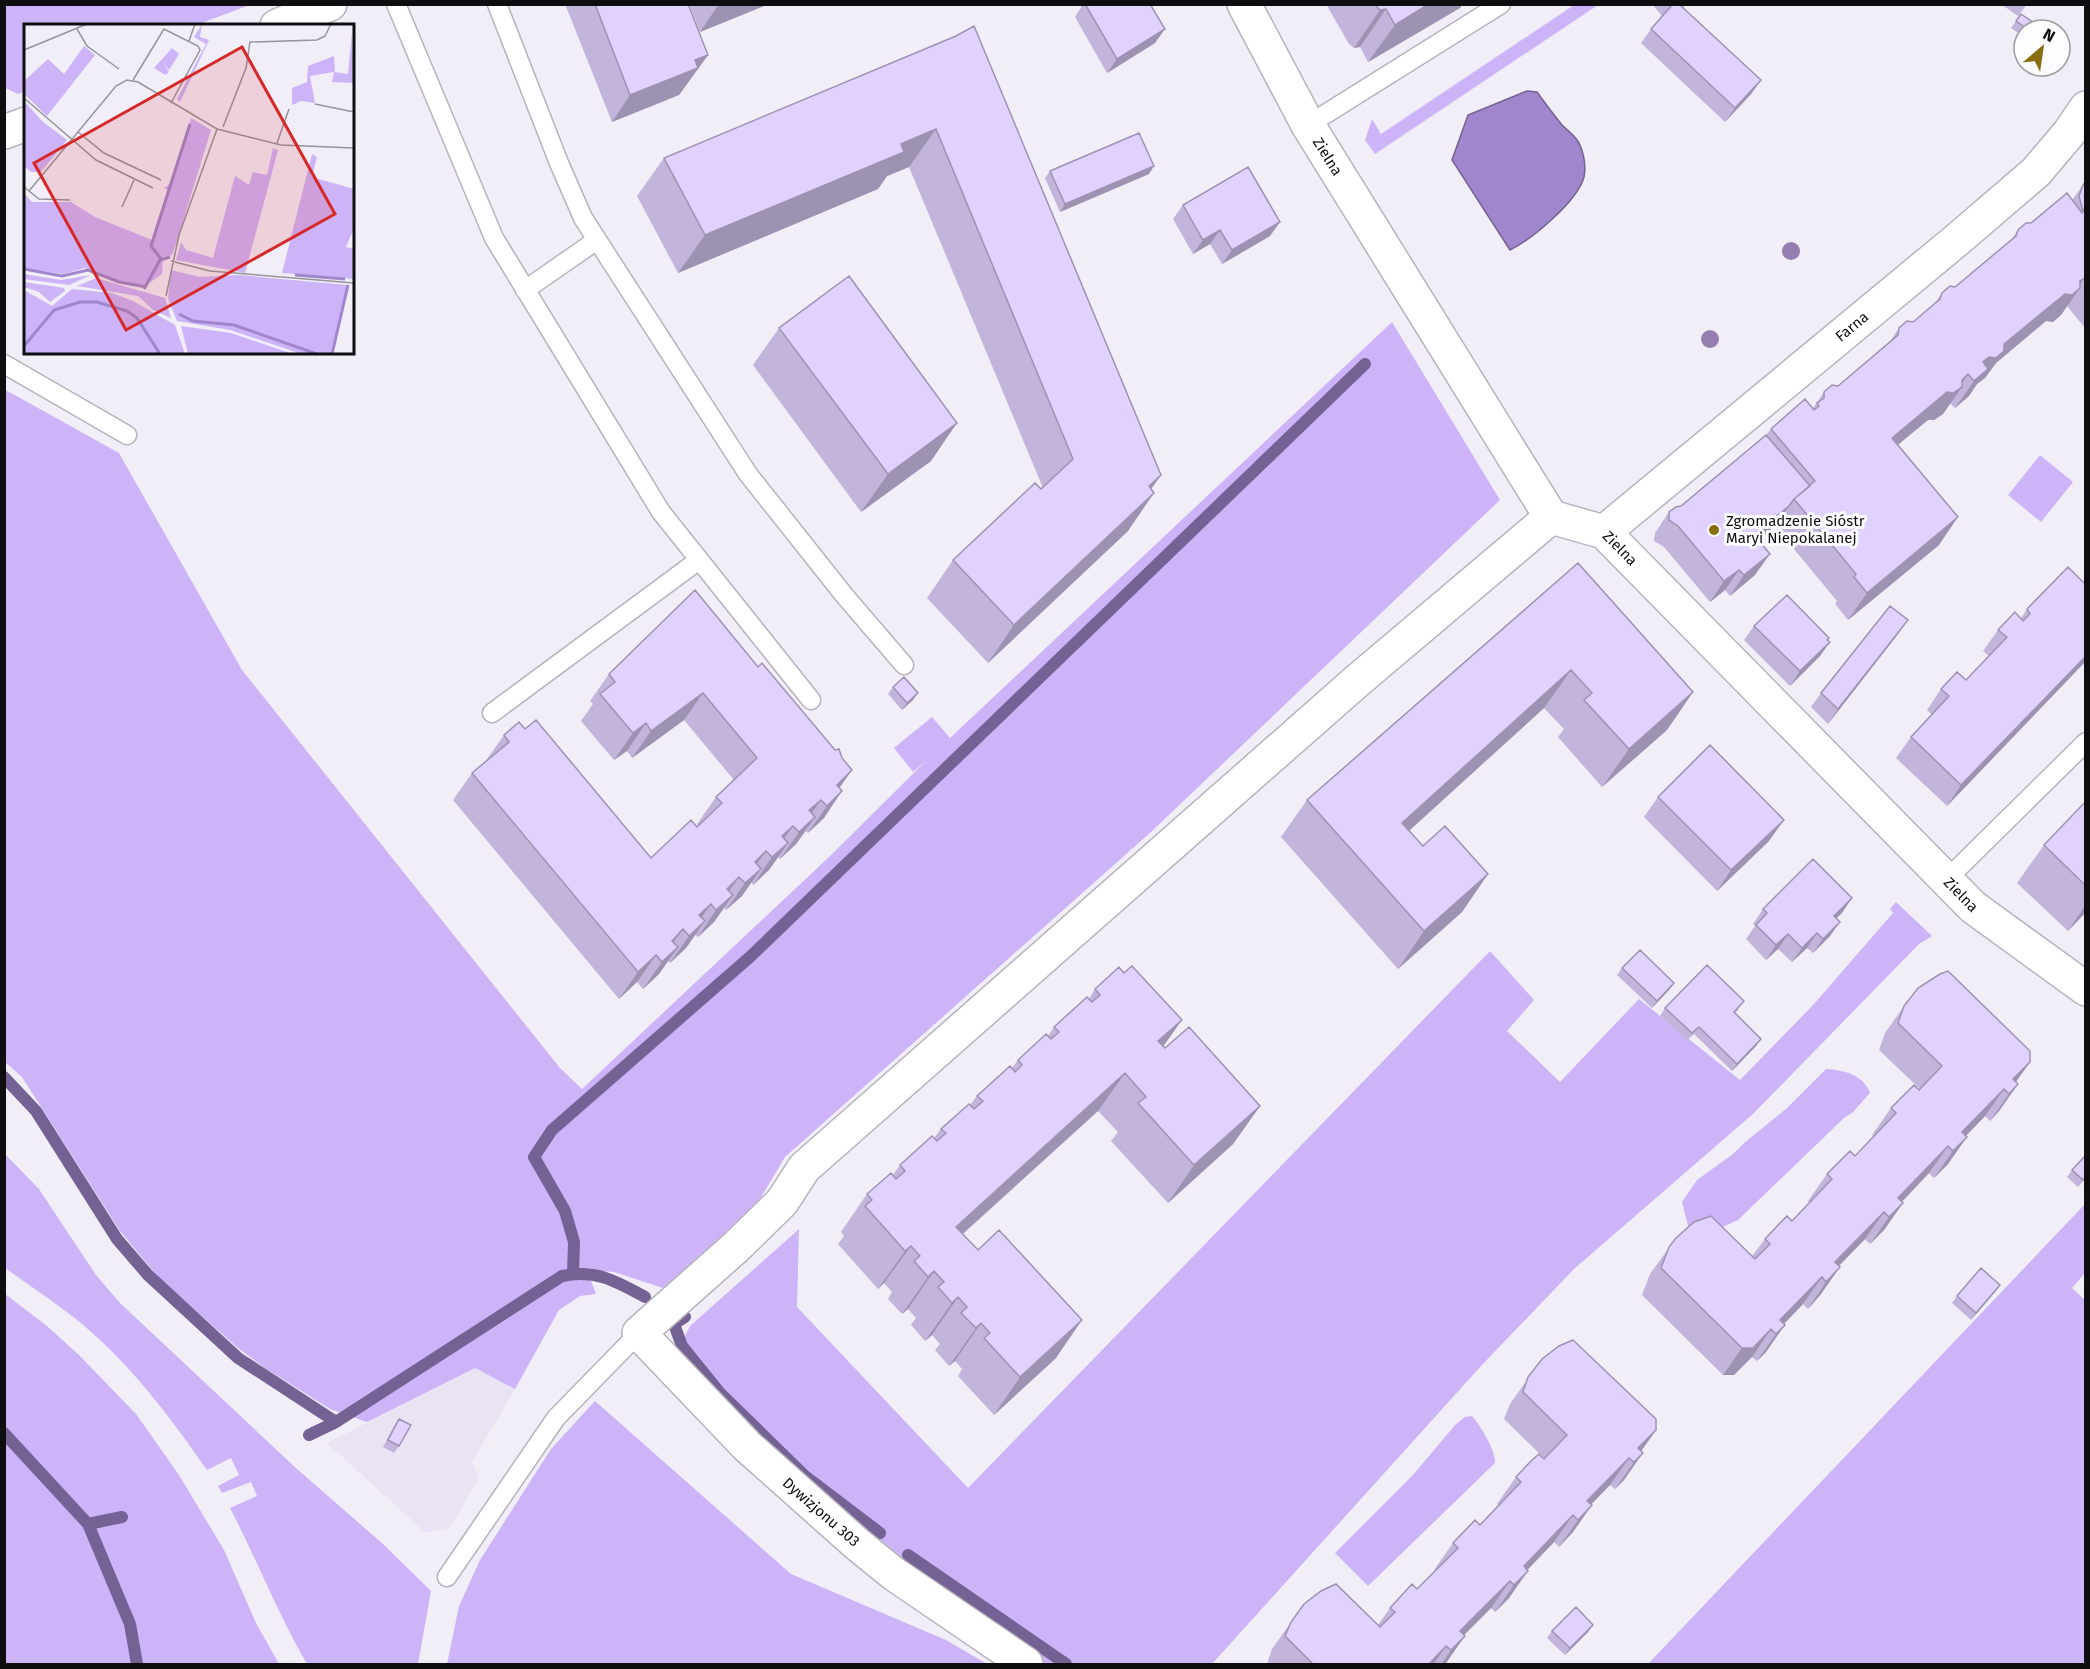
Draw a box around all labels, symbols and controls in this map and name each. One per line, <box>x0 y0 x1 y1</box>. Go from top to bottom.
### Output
north arrow <box>2012 18 2072 78</box>
inset map <box>24 24 354 354</box>
text: N <box>2040 24 2058 46</box>
street label: Zielna <box>1309 134 1346 179</box>
street label: Farna <box>1832 308 1872 346</box>
place label: Zgromadzenie Sióstr Maryi Niepokalanej <box>1726 512 1865 547</box>
marker: Zgromadzenie Sióstr Maryi Niepokalanej <box>1707 523 1721 537</box>
street label: Zielna <box>1599 527 1641 569</box>
street label: Zielna <box>1940 874 1982 916</box>
street label: Dywizjonu 303 <box>779 1474 863 1550</box>

